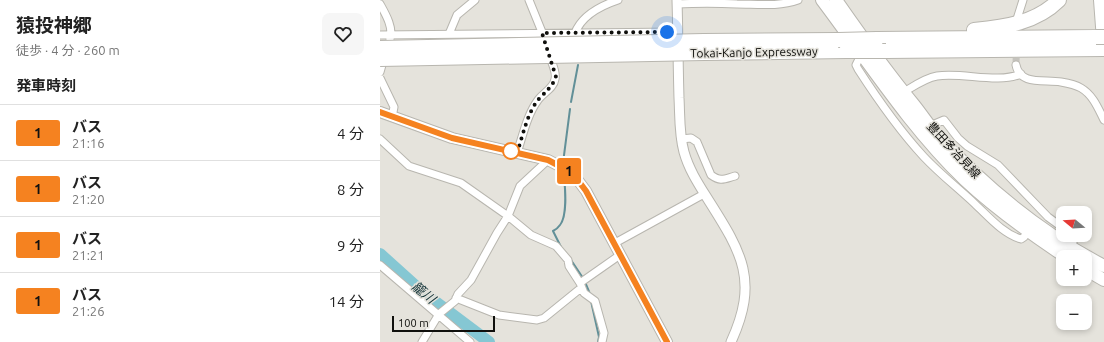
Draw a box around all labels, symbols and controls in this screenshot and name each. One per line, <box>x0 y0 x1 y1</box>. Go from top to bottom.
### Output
button: heart <box>322 13 364 55</box>
text: 猿投神郷 <box>16 14 92 36</box>
your location <box>657 22 677 42</box>
text: 徒歩 · 4 分 · 260 m <box>16 43 120 57</box>
street label: Tokai-Kanjo Expressway <box>690 44 818 60</box>
text: 発車時刻 <box>16 77 76 94</box>
text: バス <box>72 118 102 135</box>
street label: 豊田多治見線 <box>925 119 983 181</box>
text: 1 <box>34 125 42 141</box>
text: 4 分 <box>337 125 364 142</box>
text: 21:16 <box>72 136 105 150</box>
unlabelled marker <box>502 142 520 160</box>
line badge: 1 <box>556 158 582 184</box>
text: 1 <box>565 163 573 179</box>
text: バス <box>72 174 102 191</box>
text: 1 <box>34 181 42 197</box>
text: 8 分 <box>337 181 364 198</box>
text: 21:20 <box>72 192 105 206</box>
north arrow <box>1056 206 1092 242</box>
map controls <box>1056 206 1092 330</box>
text: バス <box>72 230 102 247</box>
text: 1 <box>34 237 42 253</box>
text: 9 分 <box>337 237 364 254</box>
text: 21:21 <box>72 248 105 262</box>
button: + <box>1056 250 1092 286</box>
water label: 籠川 <box>409 278 440 307</box>
text: バス <box>72 286 102 303</box>
text: 1 <box>34 293 42 309</box>
text: 14 分 <box>329 293 364 310</box>
button: − <box>1056 294 1092 330</box>
text: 21:26 <box>72 304 105 318</box>
scale bar <box>392 314 495 333</box>
text: 100 m <box>398 317 429 329</box>

